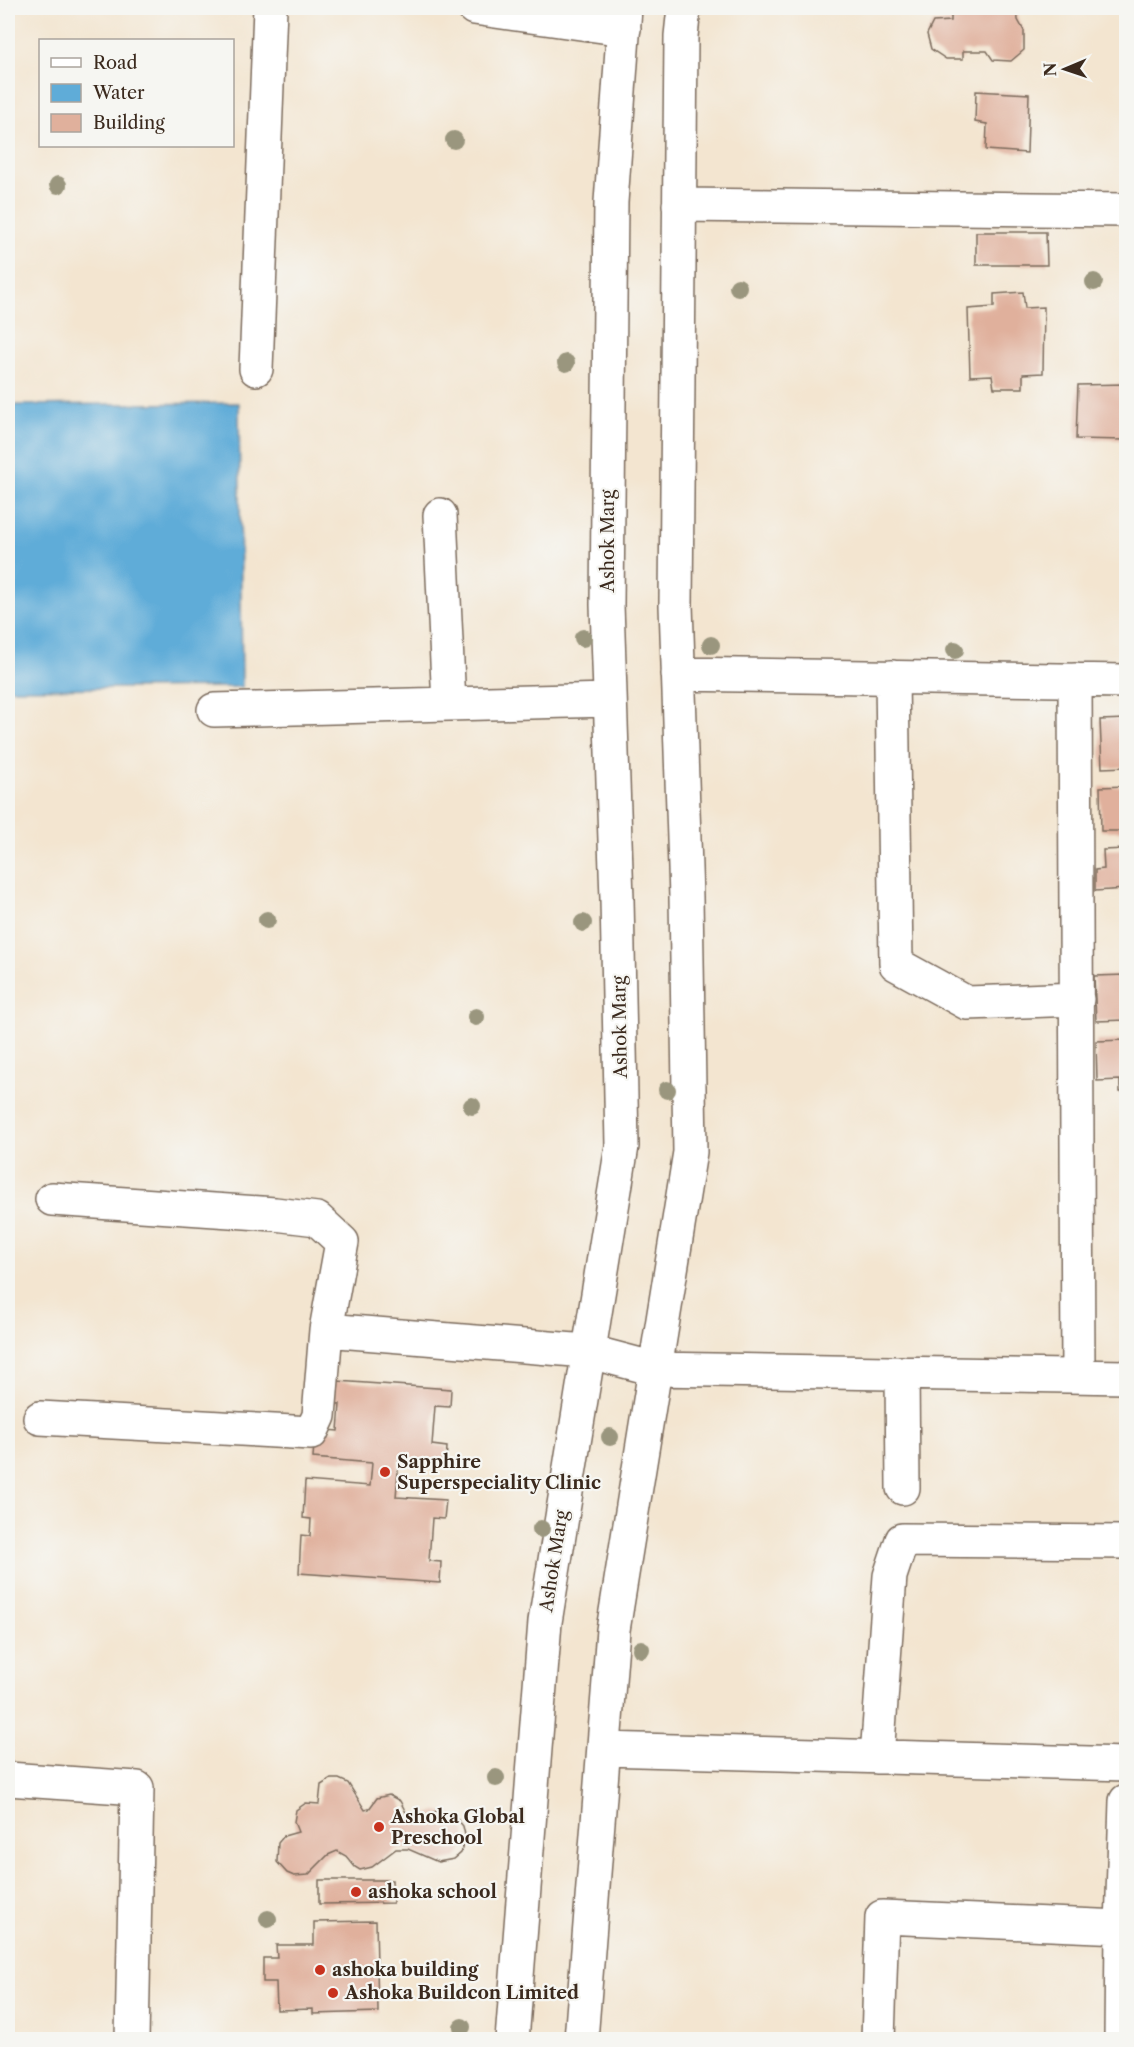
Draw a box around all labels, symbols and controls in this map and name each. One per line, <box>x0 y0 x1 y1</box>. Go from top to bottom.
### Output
legend <box>39 39 234 147</box>
north arrow <box>1035 39 1095 99</box>
text: Road <box>93 52 138 74</box>
text: N <box>1040 62 1060 77</box>
text: Water <box>92 82 145 104</box>
text: Building <box>93 112 165 134</box>
street label: Ashok Marg <box>597 489 619 593</box>
street label: Ashok Marg <box>608 975 632 1080</box>
place label: Sapphire Superspeciality Clinic <box>397 1451 601 1494</box>
marker: Sapphire Superspeciality Clinic <box>378 1465 392 1479</box>
street label: Ashok Marg <box>535 1508 573 1614</box>
place label: Ashoka Global Preschool <box>390 1806 525 1849</box>
marker: Ashoka Global Preschool <box>372 1820 386 1834</box>
place label: ashoka school <box>368 1881 497 1903</box>
marker: ashoka school <box>349 1885 363 1899</box>
place label: ashoka building <box>332 1959 479 1981</box>
marker: ashoka building <box>313 1963 327 1977</box>
place label: Ashoka Buildcon Limited <box>344 1982 579 2004</box>
marker: Ashoka Buildcon Limited <box>326 1986 340 2000</box>

